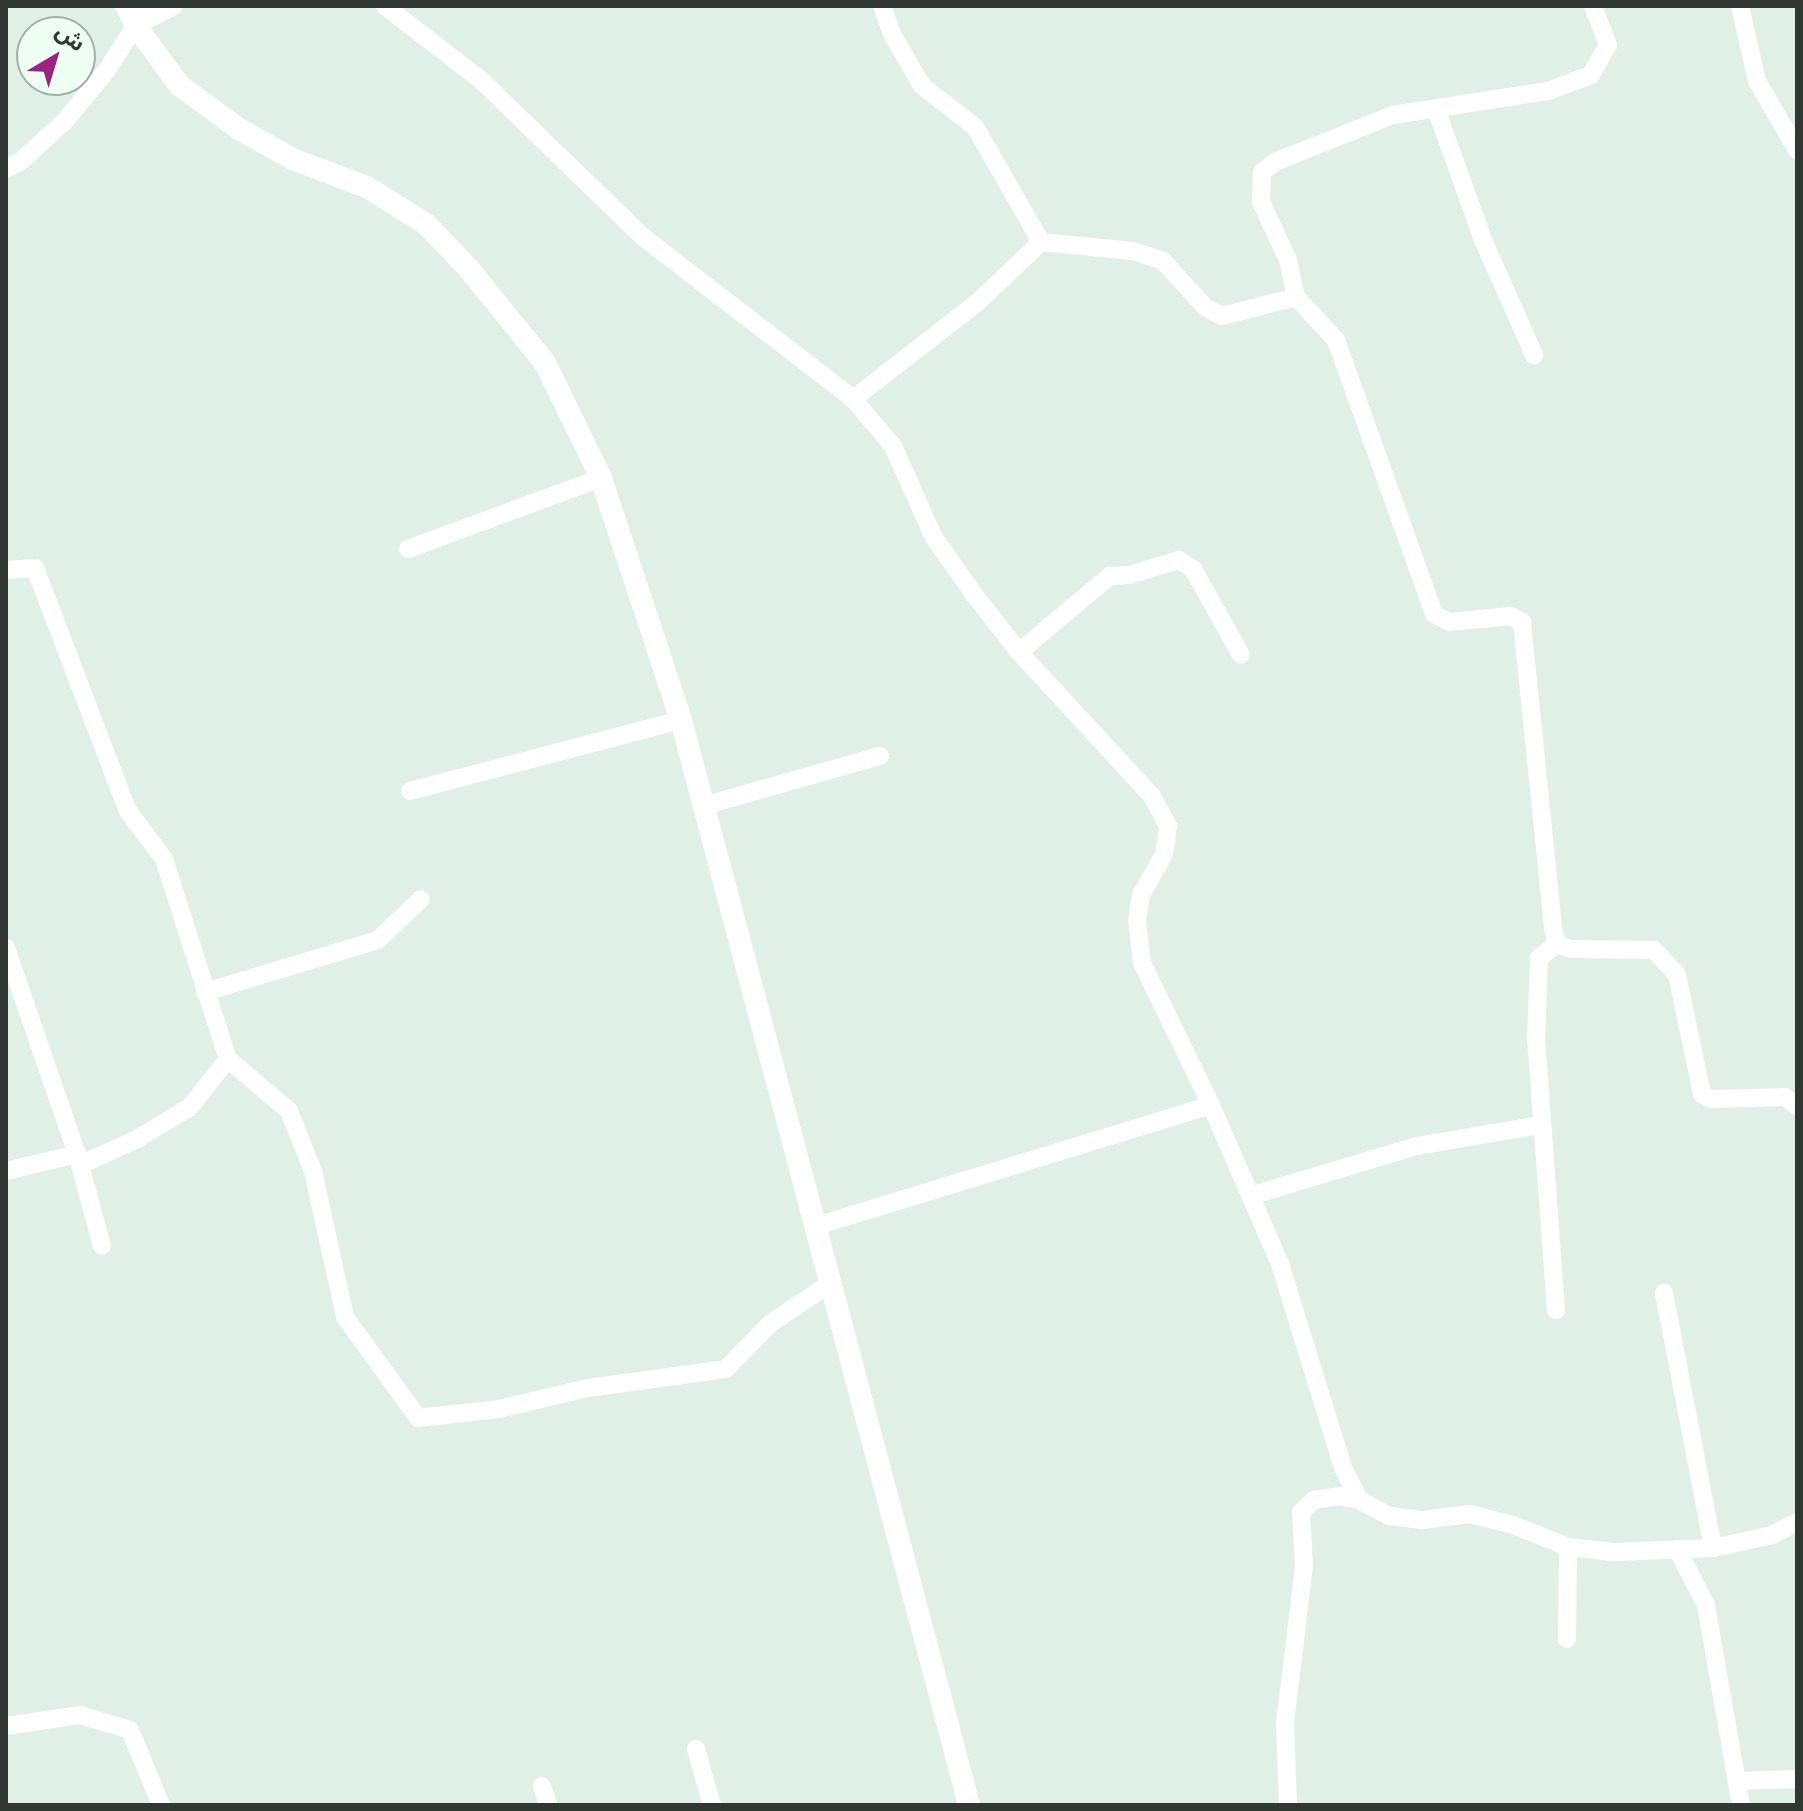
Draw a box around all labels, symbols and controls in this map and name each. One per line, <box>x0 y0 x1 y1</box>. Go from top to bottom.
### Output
north arrow <box>16 16 96 96</box>
text: ش <box>50 18 90 58</box>

